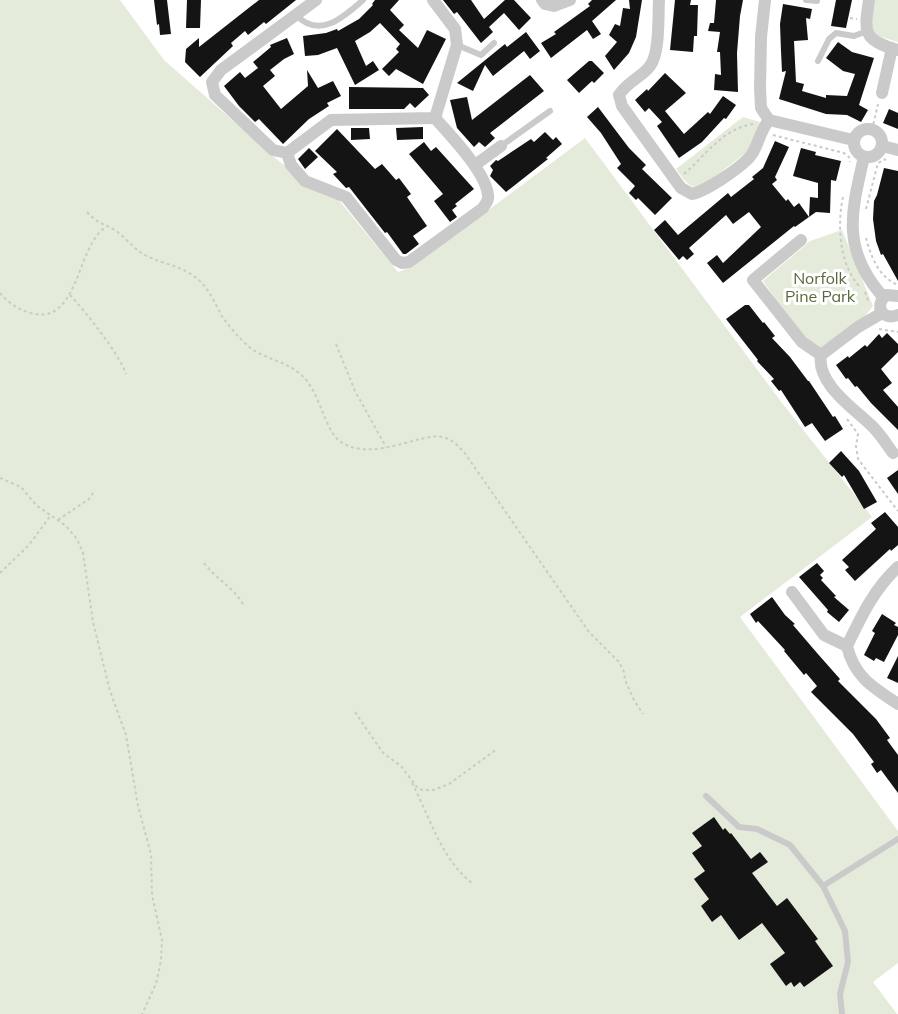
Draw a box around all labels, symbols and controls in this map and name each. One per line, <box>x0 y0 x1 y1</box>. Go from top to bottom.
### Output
park label: Norfolk Pine Park <box>785 268 856 306</box>

